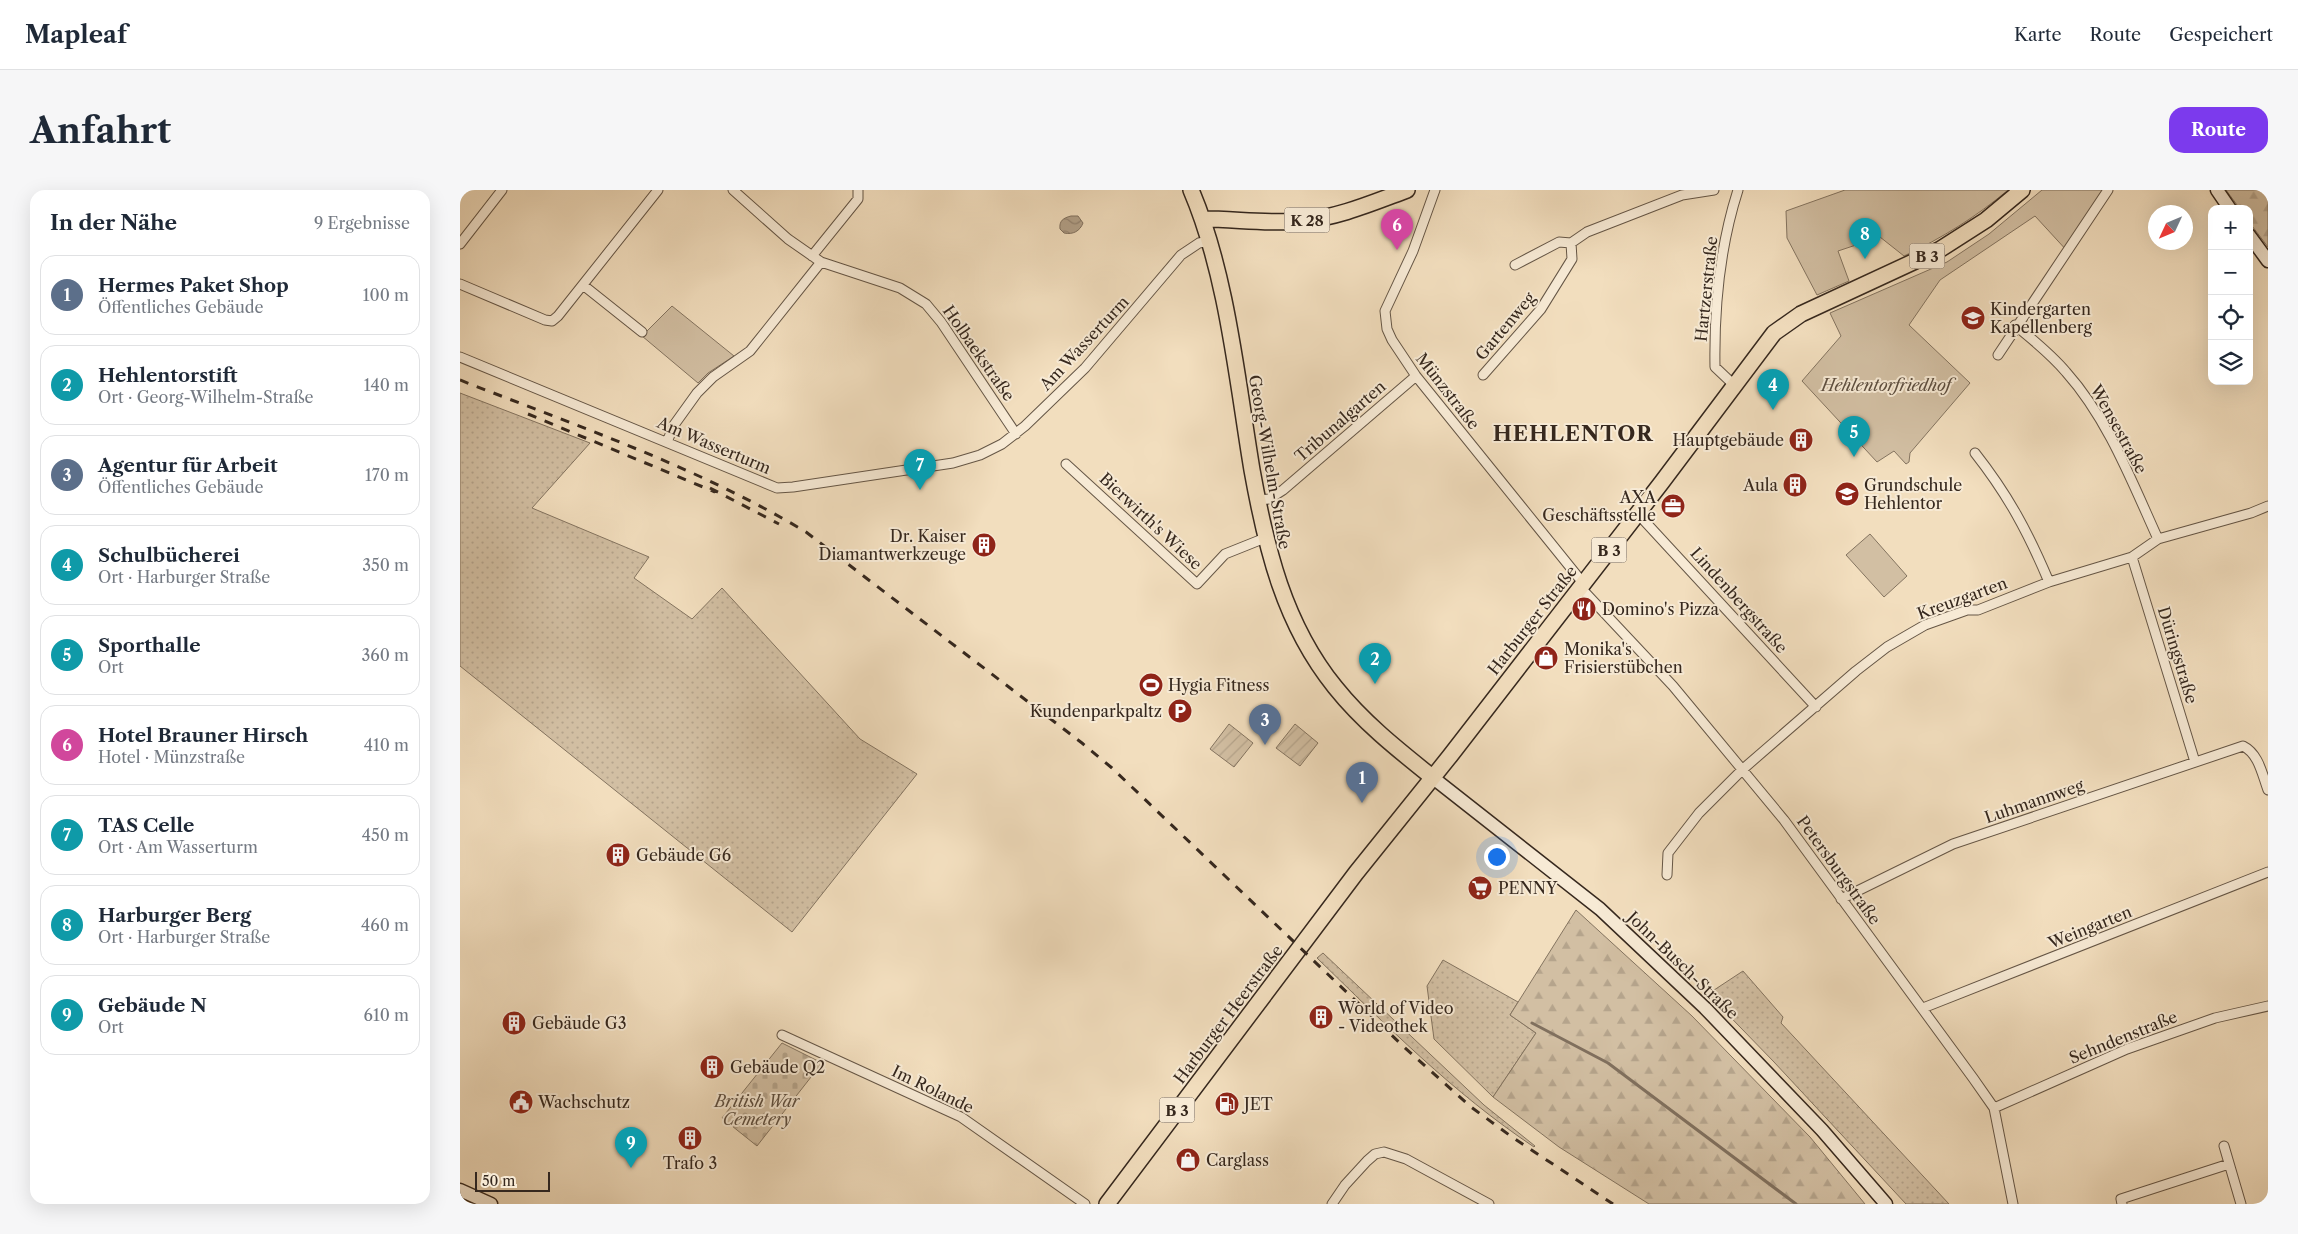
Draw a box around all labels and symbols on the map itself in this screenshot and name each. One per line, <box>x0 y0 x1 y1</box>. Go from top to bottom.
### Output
north arrow <box>2148 205 2193 250</box>
road number: K 28 <box>1284 208 1330 232</box>
pin: 6 <box>1381 209 1413 250</box>
pin: 8 <box>1849 218 1881 259</box>
street label: Hartzerstraße <box>1691 235 1721 343</box>
road number: B 3 <box>1910 244 1944 268</box>
street label: Gartenweg <box>1471 288 1540 364</box>
street label: Am Wasserturm <box>1034 292 1133 395</box>
place label: Kindergarten Kapellenberg <box>1990 299 2092 337</box>
street label: Holbaekstraße <box>939 301 1019 405</box>
school or university icon: Kindergarten Kapellenberg <box>1960 305 1986 331</box>
street label: Münzstraße <box>1412 349 1484 433</box>
pin: 4 <box>1757 369 1789 410</box>
street label: Georg-Wilhelm-Straße <box>1245 373 1295 551</box>
park label: Hehlentorfriedhof <box>1819 375 1957 395</box>
street label: Tribunalgarten <box>1291 376 1389 466</box>
street label: Wensestraße <box>2086 380 2152 477</box>
street label: Am Wasserturm <box>653 412 774 478</box>
pin: 5 <box>1838 416 1870 457</box>
district label: HEHLENTOR <box>1493 421 1653 446</box>
building icon: Hauptgebäude <box>1788 427 1814 453</box>
place label: Hauptgebäude <box>1673 430 1784 450</box>
pin: 7 <box>904 449 936 490</box>
street label: Bierwirth's Wiese <box>1095 468 1207 574</box>
building icon: Aula <box>1782 472 1808 498</box>
place label: Aula <box>1742 475 1779 495</box>
place label: Grundschule Hehlentor <box>1864 475 1962 513</box>
school or university icon: Grundschule Hehlentor <box>1834 481 1860 507</box>
place label: AXA Geschäftsstelle <box>1542 487 1657 525</box>
office icon: AXA Geschäftsstelle <box>1660 493 1686 519</box>
place label: Dr. Kaiser Diamantwerkzeuge <box>819 526 966 564</box>
building icon: Dr. Kaiser Diamantwerkzeuge <box>971 532 997 558</box>
road number: B 3 <box>1592 538 1626 562</box>
street label: Lindenbergstraße <box>1686 543 1792 657</box>
street label: Harburger Straße <box>1483 561 1581 679</box>
street label: Kreuzgarten <box>1914 572 2010 624</box>
restaurant icon: Domino's Pizza <box>1571 596 1597 622</box>
place label: Domino's Pizza <box>1602 599 1720 619</box>
street label: Düringstraße <box>2154 604 2202 706</box>
place label: Monika's Frisierstübchen <box>1564 639 1683 677</box>
pin: 2 <box>1359 643 1391 684</box>
shop icon: Monika's Frisierstübchen <box>1533 645 1559 671</box>
sports icon: Hygia Fitness <box>1138 672 1164 698</box>
place label: Hygia Fitness <box>1168 675 1270 695</box>
parking icon: Kundenparkpaltz <box>1167 698 1193 724</box>
place label: Kundenparkpaltz <box>1030 701 1162 721</box>
pin: 3 <box>1249 704 1281 745</box>
pin: 1 <box>1346 762 1378 803</box>
street label: Luhmannweg <box>1982 775 2087 827</box>
street label: Petersburgstraße <box>1793 812 1885 928</box>
building icon: Gebäude G6 <box>605 842 631 868</box>
your location <box>1484 844 1510 870</box>
place label: Gebäude G6 <box>636 845 731 865</box>
supermarket icon: PENNY <box>1467 875 1493 901</box>
place label: PENNY <box>1498 878 1558 898</box>
street label: Weingarten <box>2044 901 2135 953</box>
street label: John-Busch-Straße <box>1621 905 1743 1023</box>
street label: Harburger Heerstraße <box>1169 941 1287 1087</box>
place label: World of Video - Videothek <box>1337 998 1454 1036</box>
building icon: World of Video - Videothek <box>1308 1004 1334 1030</box>
street label: Sehndenstraße <box>2066 1006 2180 1068</box>
building icon: Gebäude G3 <box>501 1010 527 1036</box>
place label: Gebäude G3 <box>532 1013 626 1033</box>
building icon: Gebäude Q2 <box>699 1054 725 1080</box>
place label: Gebäude Q2 <box>730 1057 825 1077</box>
street label: Im Rolande <box>889 1061 977 1117</box>
public building icon: Wachschutz <box>508 1089 534 1115</box>
park label: British War Cemetery <box>712 1091 801 1129</box>
fuel station icon: JET <box>1214 1091 1240 1117</box>
place label: Wachschutz <box>537 1092 630 1112</box>
place label: JET <box>1241 1094 1273 1114</box>
road number: B 3 <box>1160 1098 1194 1122</box>
building icon: Trafo 3 <box>677 1125 703 1151</box>
pin: 9 <box>615 1127 647 1168</box>
shop icon: Carglass <box>1175 1147 1201 1173</box>
place label: Carglass <box>1206 1150 1269 1170</box>
place label: Trafo 3 <box>663 1153 717 1173</box>
scale bar <box>475 1169 550 1192</box>

